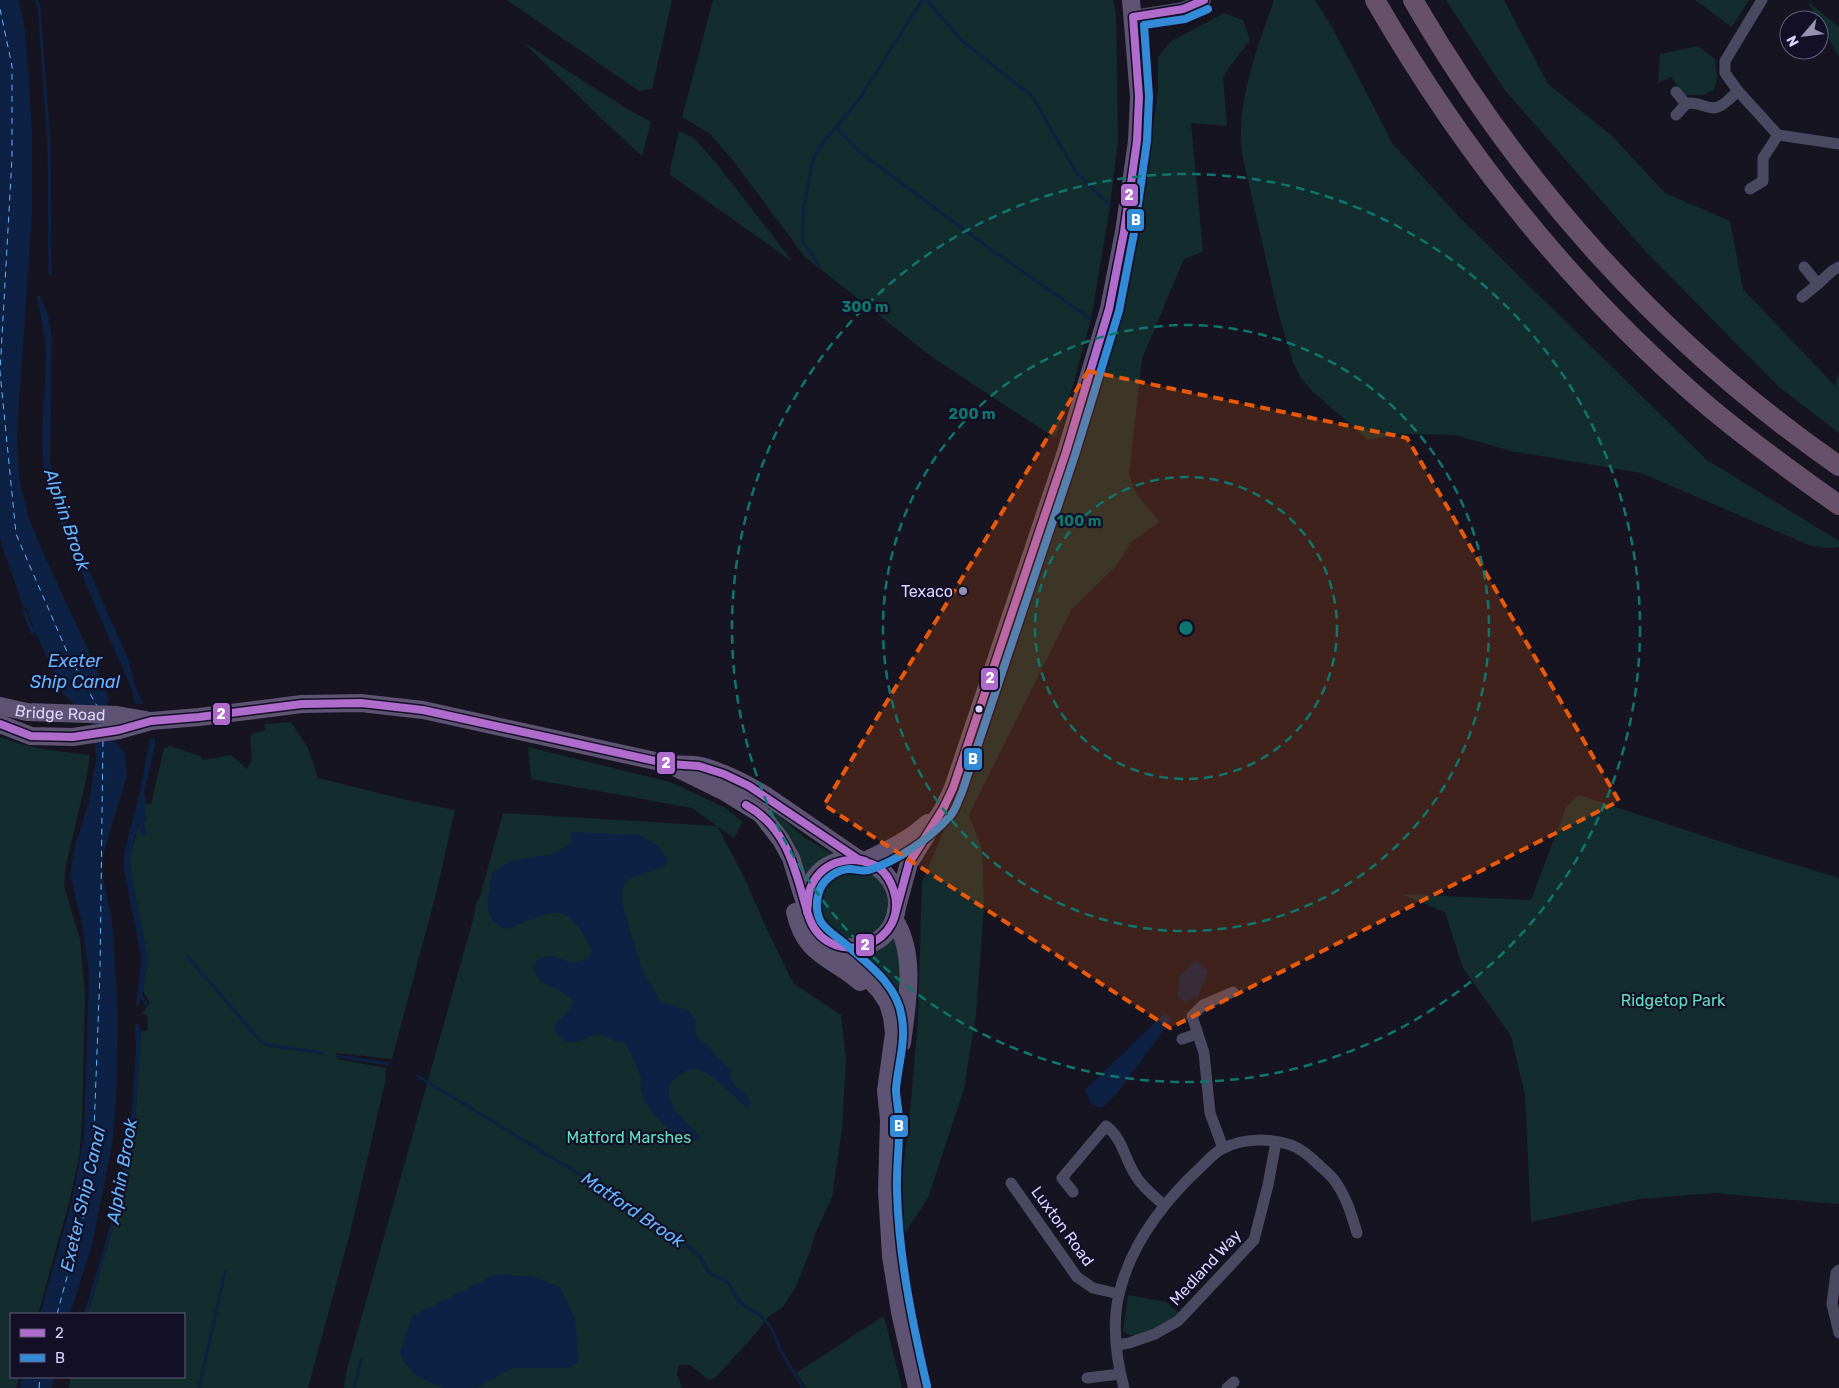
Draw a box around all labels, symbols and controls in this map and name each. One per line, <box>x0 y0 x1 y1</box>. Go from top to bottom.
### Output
north arrow <box>1779 10 1829 60</box>
text: N <box>1783 32 1803 49</box>
line badge: 2 <box>1120 183 1139 207</box>
text: 2 <box>1124 187 1134 204</box>
line badge: B <box>1126 208 1145 232</box>
text: B <box>1131 212 1141 229</box>
text: 300 m <box>841 298 889 316</box>
text: 200 m <box>948 405 996 423</box>
water label: Alphin Brook <box>39 465 95 575</box>
text: 100 m <box>1057 512 1101 530</box>
place label: Texaco <box>901 582 953 601</box>
marker: Texaco <box>957 585 969 597</box>
centre of rings <box>1177 619 1195 637</box>
water label: Exeter Ship Canal <box>30 650 121 693</box>
line badge: 2 <box>980 667 999 691</box>
text: 2 <box>985 670 995 687</box>
street label: Bridge Road <box>13 701 106 725</box>
line badge: 2 <box>212 702 231 726</box>
unlabelled marker <box>974 704 984 714</box>
text: 2 <box>216 706 226 723</box>
line badge: B <box>963 747 983 771</box>
line badge: 2 <box>656 751 676 775</box>
text: B <box>968 751 978 768</box>
text: 2 <box>661 755 671 772</box>
line badge: 2 <box>855 933 875 957</box>
text: 2 <box>860 937 870 954</box>
park label: Ridgetop Park <box>1621 991 1726 1010</box>
line badge: B <box>889 1114 909 1138</box>
water label: Alphin Brook <box>102 1116 142 1226</box>
text: B <box>894 1118 904 1135</box>
water label: Exeter Ship Canal <box>56 1124 111 1274</box>
park label: Matford Marshes <box>567 1128 691 1147</box>
water label: Matford Brook <box>577 1167 689 1253</box>
street label: Luxton Road <box>1027 1183 1098 1270</box>
street label: Medland Way <box>1165 1225 1245 1309</box>
legend <box>10 1313 185 1378</box>
text: 2 <box>55 1324 64 1342</box>
text: B <box>55 1349 65 1367</box>

